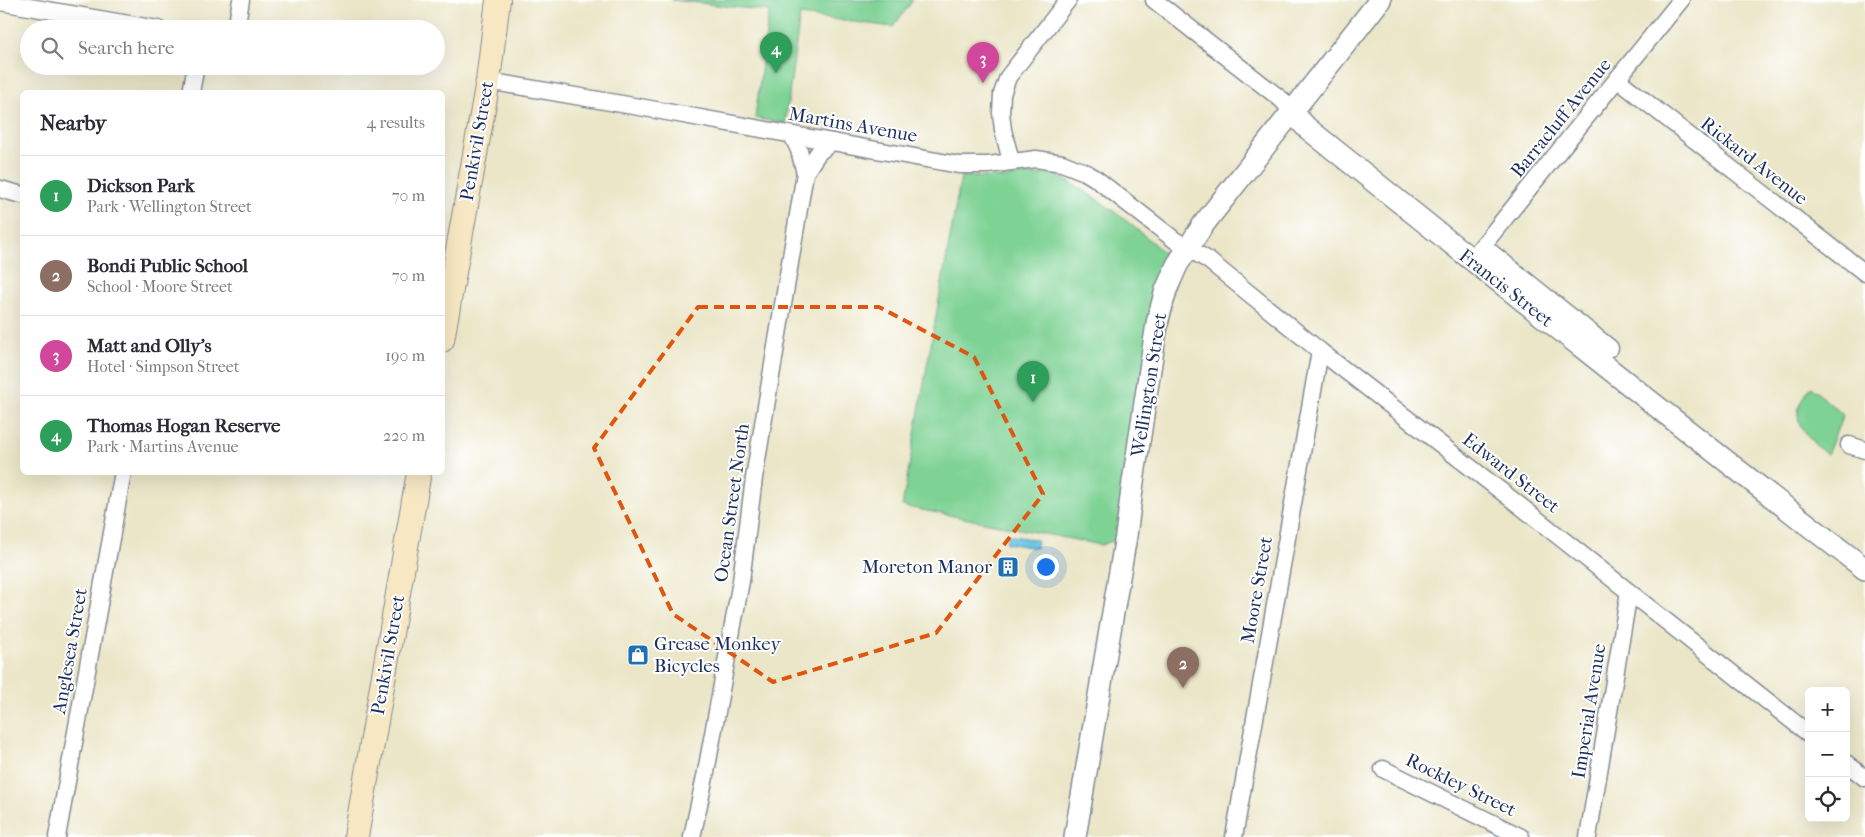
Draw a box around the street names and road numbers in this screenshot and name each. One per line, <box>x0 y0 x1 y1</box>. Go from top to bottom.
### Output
street label: Barracluff Avenue <box>1506 54 1616 182</box>
street label: Penkivil Street <box>456 79 498 203</box>
street label: Martins Avenue <box>787 103 919 147</box>
street label: Rickard Avenue <box>1696 112 1812 210</box>
street label: Francis Street <box>1455 244 1558 332</box>
street label: Wellington Street <box>1127 311 1171 460</box>
street label: Ocean Street North <box>710 422 754 584</box>
street label: Edward Street <box>1458 428 1564 518</box>
street label: Moore Street <box>1237 535 1277 645</box>
street label: Anglesea Street <box>48 586 92 717</box>
street label: Penkivil Street <box>367 593 409 717</box>
street label: Imperial Avenue <box>1567 642 1611 780</box>
street label: Rockley Street <box>1402 749 1520 821</box>

